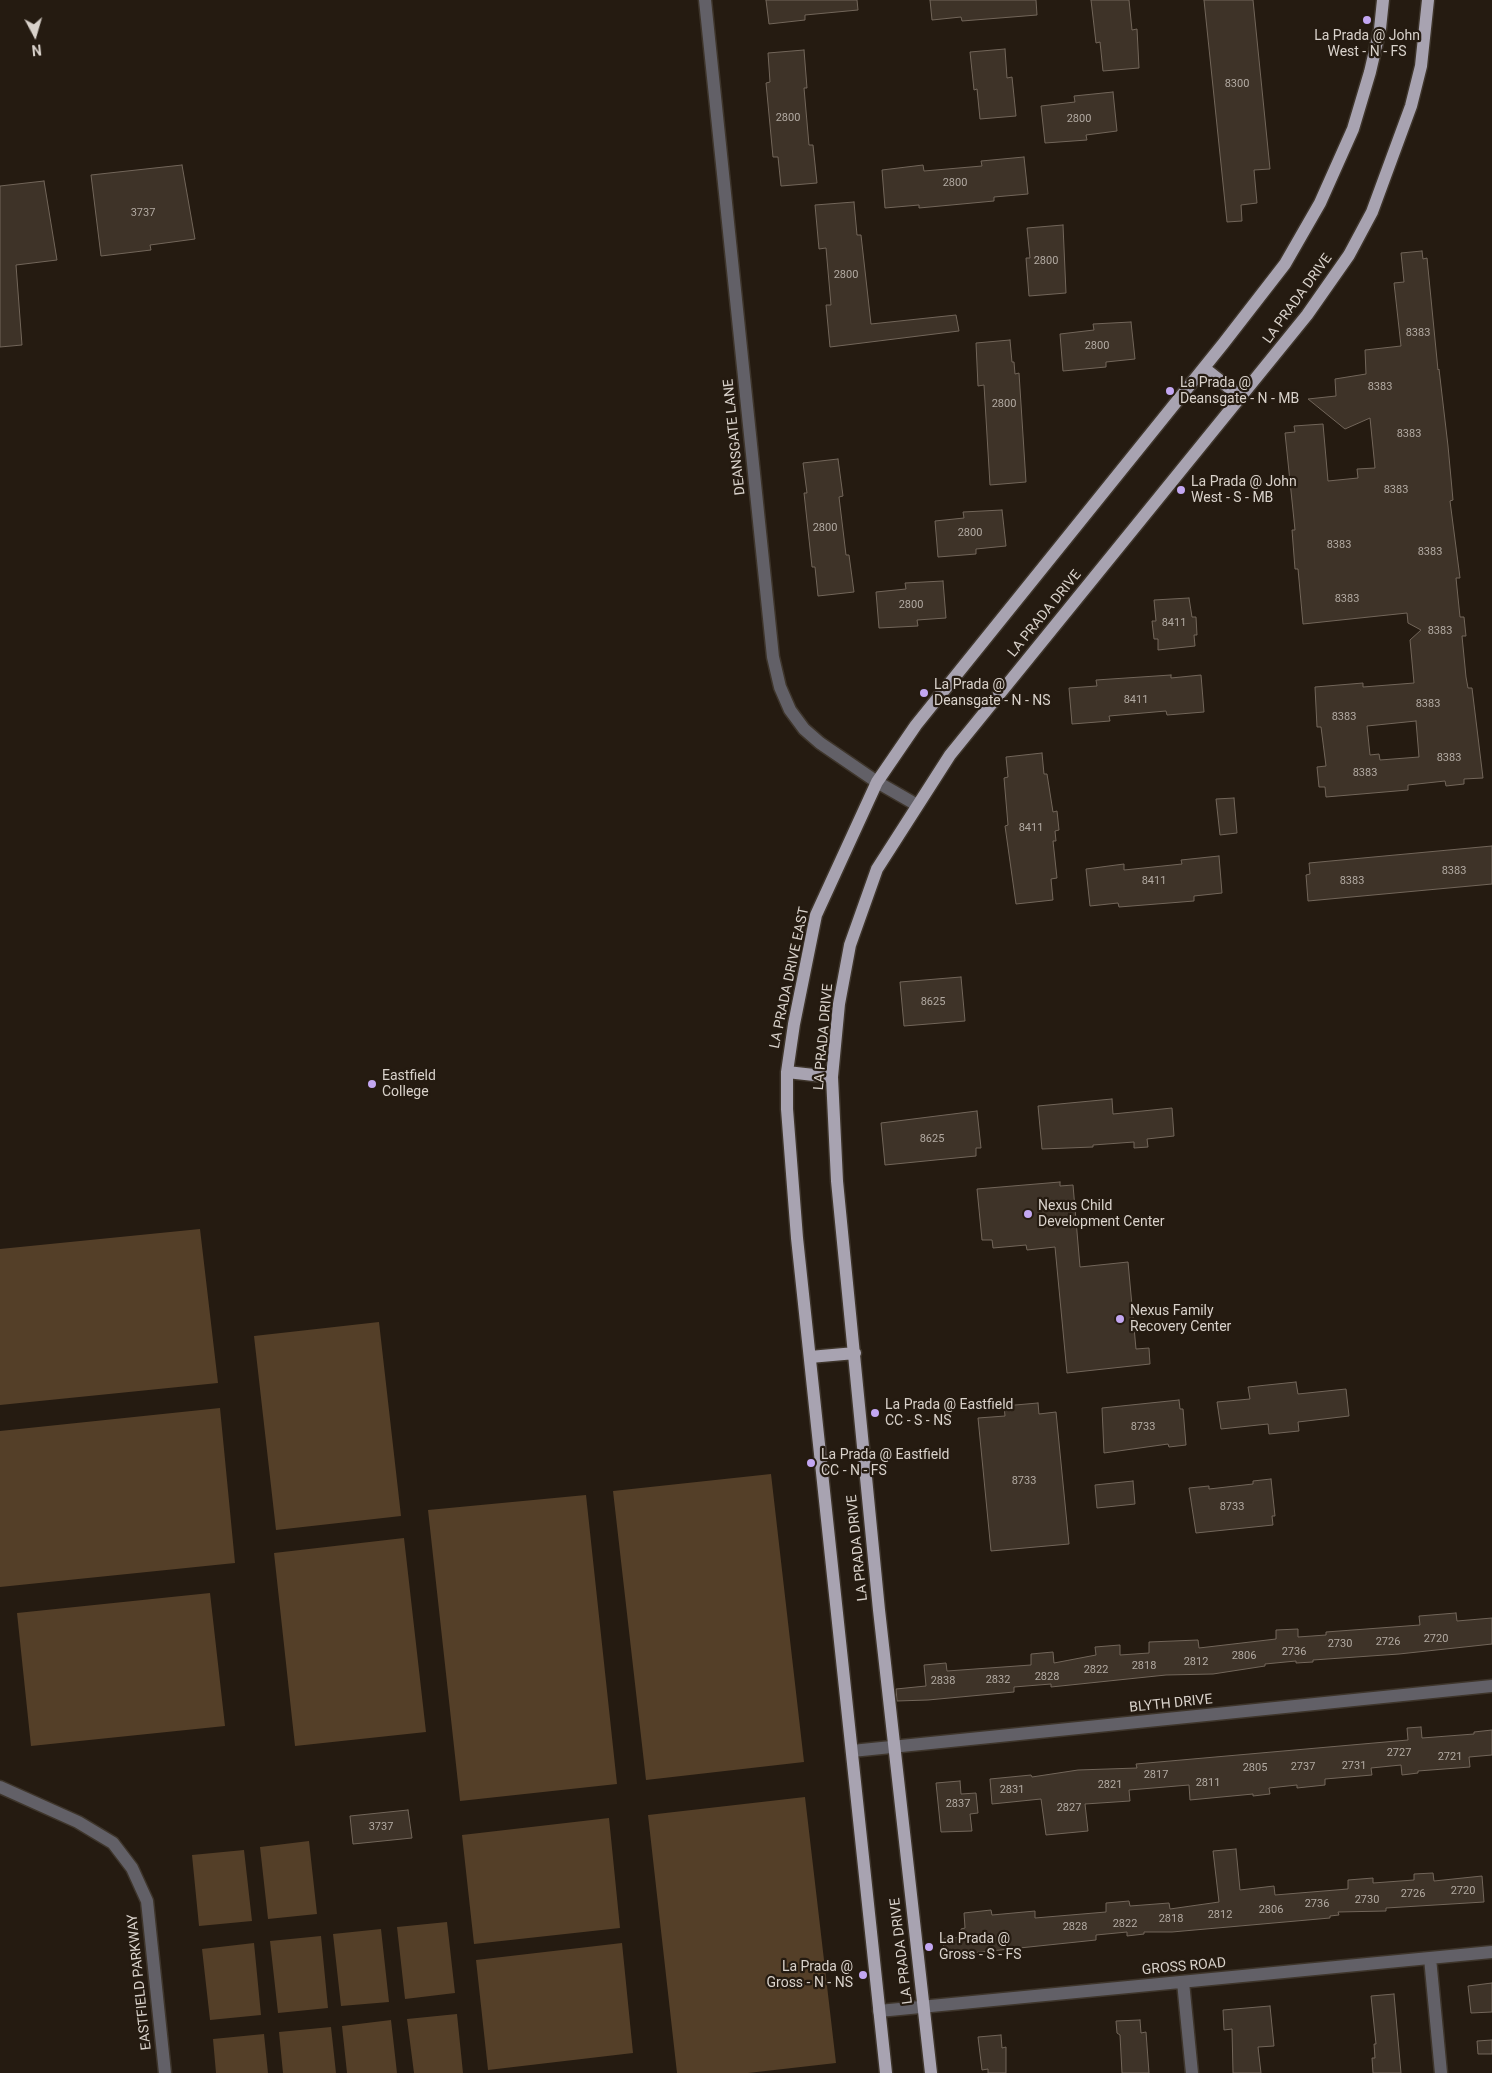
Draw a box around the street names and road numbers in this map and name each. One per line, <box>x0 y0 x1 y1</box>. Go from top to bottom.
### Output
street label: LA PRADA DRIVE <box>1260 251 1336 347</box>
street label: DEANSGATE LANE <box>721 378 749 496</box>
street label: LA PRADA DRIVE <box>1005 567 1085 661</box>
street label: LA PRADA DRIVE EAST <box>767 906 813 1050</box>
street label: LA PRADA DRIVE <box>811 983 837 1091</box>
street label: LA PRADA DRIVE <box>844 1494 872 1602</box>
street label: BLYTH DRIVE <box>1129 1691 1213 1717</box>
street label: LA PRADA DRIVE <box>887 1897 917 2005</box>
street label: EASTFIELD PARKWAY <box>124 1913 156 2051</box>
street label: GROSS ROAD <box>1141 1955 1227 1979</box>

